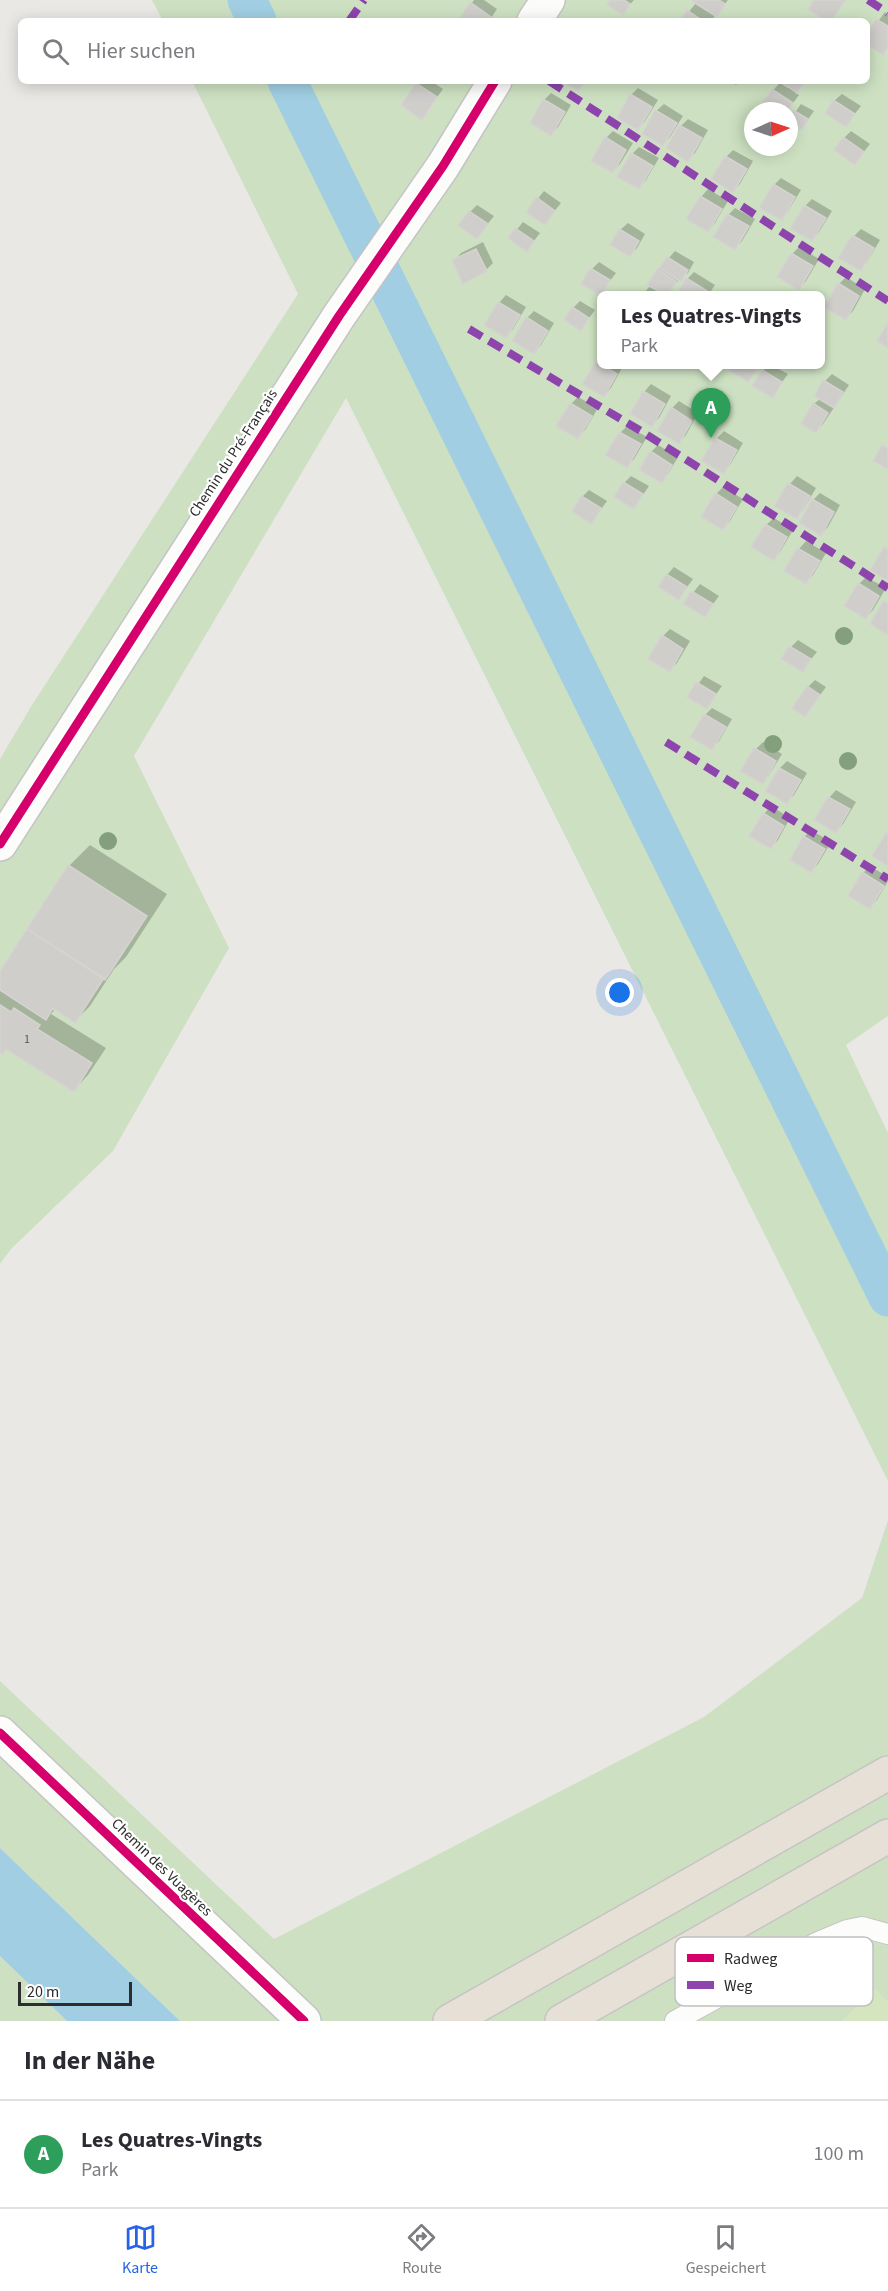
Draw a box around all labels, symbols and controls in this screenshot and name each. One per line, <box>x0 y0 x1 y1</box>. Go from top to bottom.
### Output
search box <box>18 18 870 84</box>
icon: search <box>39 35 72 68</box>
text: Hier suchen <box>87 35 196 67</box>
north arrow <box>744 102 798 156</box>
popup <box>597 291 825 369</box>
text: Les Quatres-Vingts <box>620 300 802 332</box>
text: Park <box>620 332 658 360</box>
street label: Chemin du Pré-Français <box>184 385 283 521</box>
pin: A <box>692 388 730 438</box>
your location <box>605 978 634 1007</box>
house number: 1 <box>24 1031 30 1048</box>
street label: Chemin des Vuagères <box>106 1814 217 1921</box>
legend <box>675 1937 873 2006</box>
text: Radweg <box>724 1948 777 1970</box>
text: Weg <box>724 1975 752 1997</box>
scale bar <box>18 1979 132 2006</box>
text: 20 m <box>27 1981 59 2003</box>
text: In der Nähe <box>24 2042 155 2079</box>
text: Les Quatres-Vingts <box>81 2124 262 2156</box>
text: A <box>38 2140 49 2168</box>
text: 100 m <box>814 2140 864 2168</box>
text: Park <box>81 2156 118 2184</box>
tab: Karte <box>122 2221 158 2279</box>
tab: Route <box>402 2221 442 2279</box>
tab: Gespeichert <box>686 2221 766 2279</box>

